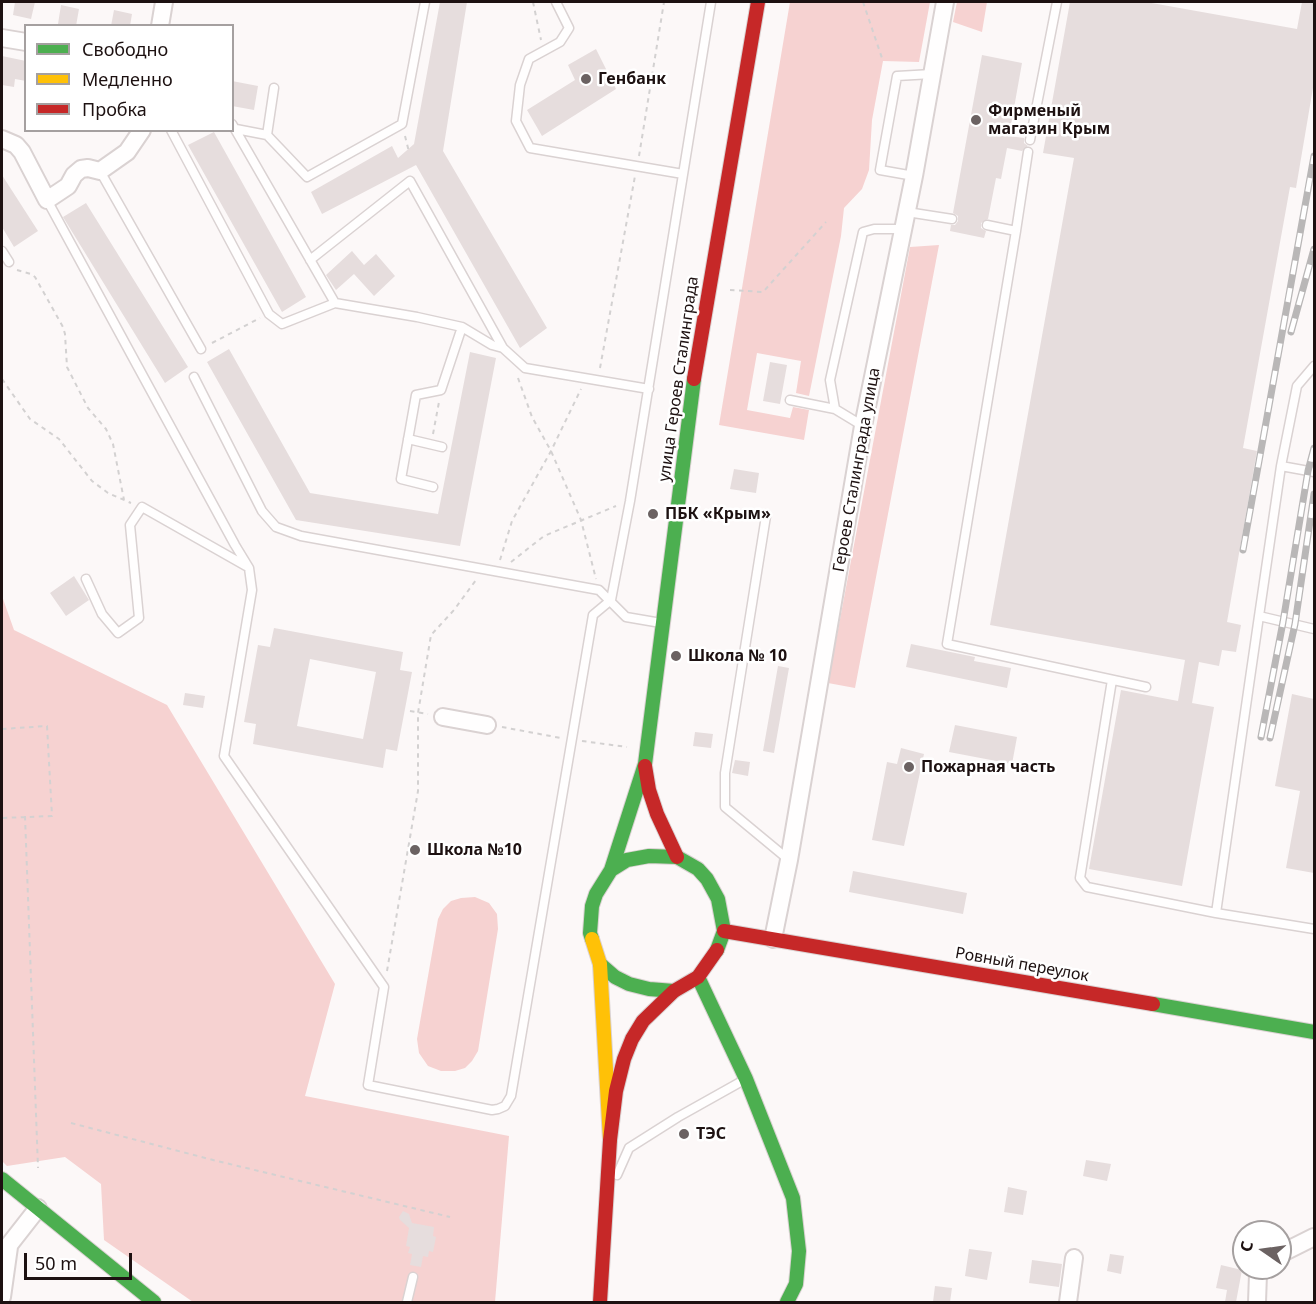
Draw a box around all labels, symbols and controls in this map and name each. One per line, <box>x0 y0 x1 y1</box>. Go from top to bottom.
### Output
legend <box>24 24 234 132</box>
text: Свободно <box>82 37 168 61</box>
text: Медленно <box>82 67 173 91</box>
place label: Генбанк <box>598 69 666 89</box>
marker: Генбанк <box>579 72 593 86</box>
text: Пробка <box>82 97 147 121</box>
place label: Фирменый магазин Крым <box>988 101 1110 139</box>
marker: Фирменый магазин Крым <box>969 113 983 127</box>
street label: улица Героев Сталинграда <box>655 275 703 483</box>
street label: Героев Сталинграда улица <box>830 366 884 574</box>
place label: ПБК «Крым» <box>665 504 771 524</box>
marker: ПБК «Крым» <box>646 507 660 521</box>
place label: Школа № 10 <box>688 646 787 666</box>
marker: Школа № 10 <box>669 649 683 663</box>
place label: Пожарная часть <box>921 757 1056 777</box>
marker: Пожарная часть <box>902 760 916 774</box>
place label: Школа №10 <box>427 840 522 860</box>
marker: Школа №10 <box>408 843 422 857</box>
street label: Ровный переулок <box>954 944 1090 986</box>
place label: ТЭС <box>696 1124 726 1144</box>
marker: ТЭС <box>677 1127 691 1141</box>
north arrow <box>1232 1220 1292 1280</box>
text: С <box>1235 1239 1258 1254</box>
scale bar <box>27 1241 135 1279</box>
text: 50 m <box>35 1251 77 1275</box>

